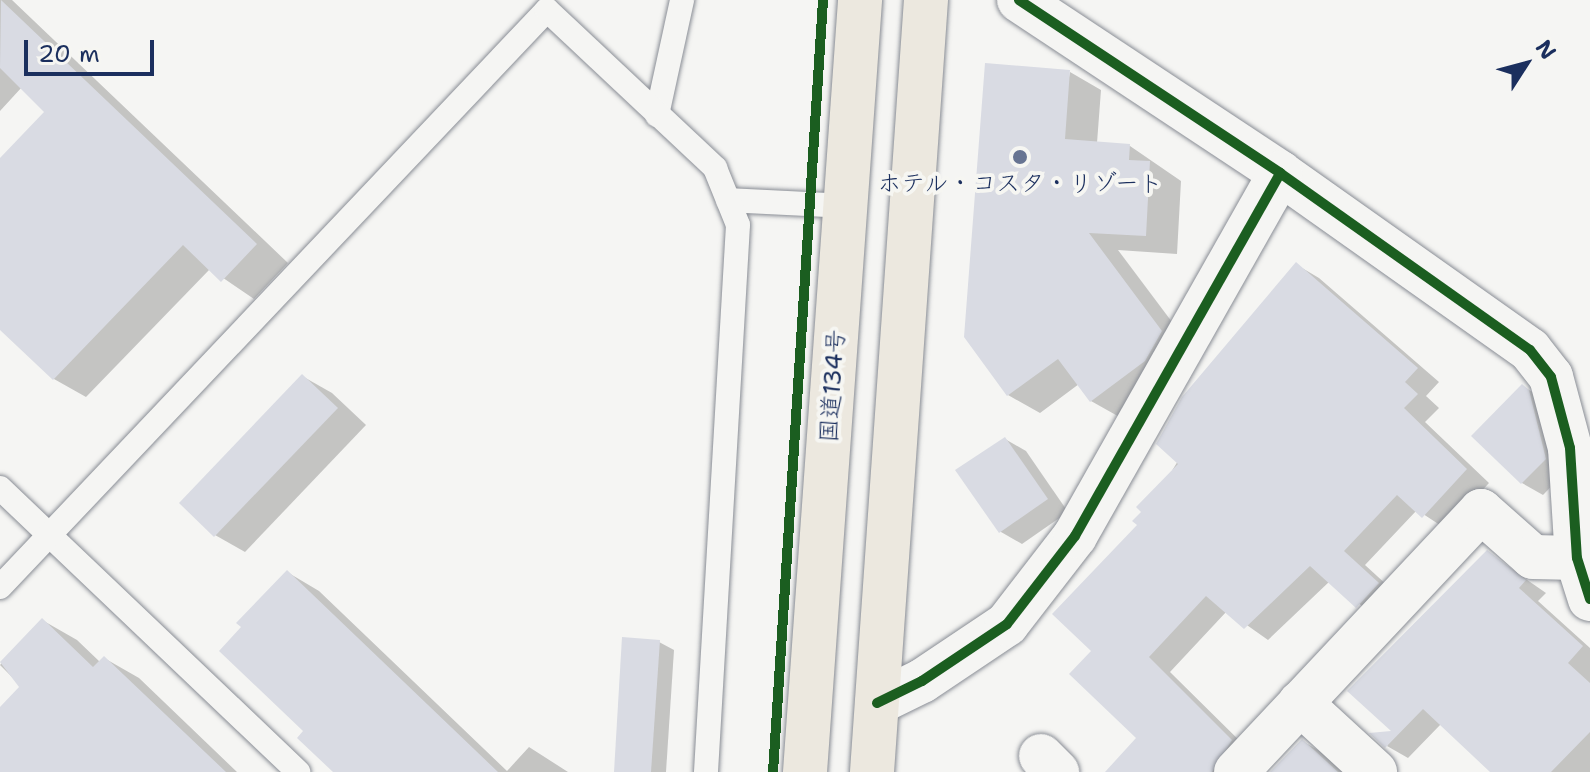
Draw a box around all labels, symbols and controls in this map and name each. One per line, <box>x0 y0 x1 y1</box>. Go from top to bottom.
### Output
scale bar <box>28 24 158 74</box>
north arrow <box>1486 24 1566 104</box>
text: N <box>1529 34 1563 65</box>
text: 20 m <box>38 38 100 70</box>
marker: ホテル・コスタ・リゾート <box>1011 148 1029 166</box>
place label: ホテル・コスタ・リゾート <box>877 170 1163 198</box>
street label: 国道134号 <box>815 328 851 444</box>

